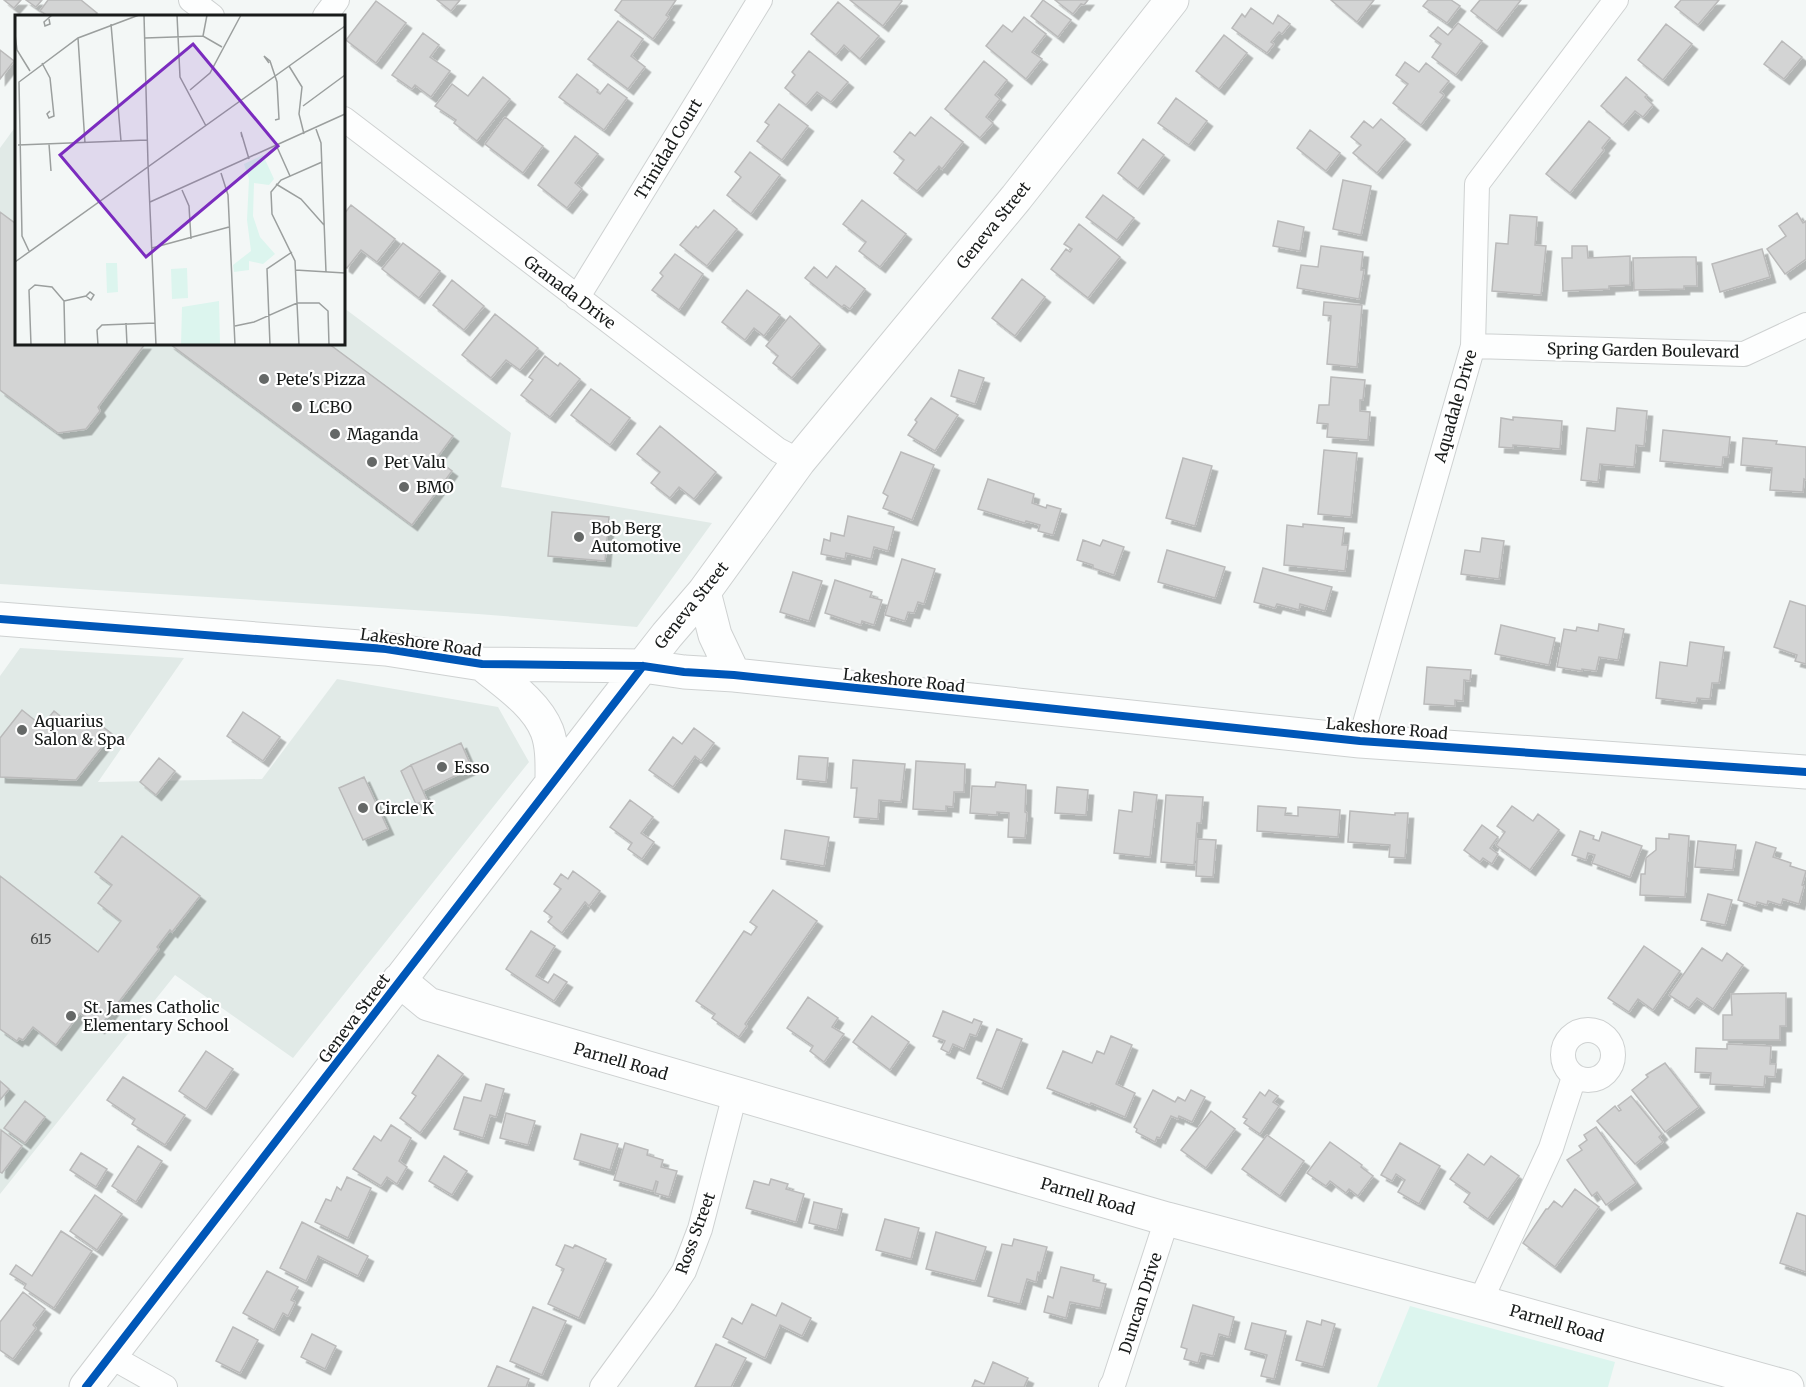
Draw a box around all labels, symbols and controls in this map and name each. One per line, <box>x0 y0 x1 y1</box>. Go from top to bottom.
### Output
inset map <box>15 15 345 345</box>
street label: Trinidad Court <box>630 94 706 203</box>
street label: Geneva Street <box>952 177 1035 273</box>
street label: Granada Drive <box>520 251 620 333</box>
street label: Spring Garden Boulevard <box>1547 338 1740 362</box>
street label: Aquadale Drive <box>1429 347 1481 466</box>
place label: Pete's Pizza <box>276 369 366 389</box>
marker: Pete's Pizza <box>257 372 271 386</box>
place label: LCBO <box>309 397 353 417</box>
marker: LCBO <box>290 400 304 414</box>
place label: Maganda <box>347 424 419 444</box>
marker: Maganda <box>328 427 342 441</box>
place label: Pet Valu <box>384 452 446 472</box>
marker: Pet Valu <box>365 455 379 469</box>
place label: BMO <box>416 477 454 497</box>
marker: BMO <box>397 480 411 494</box>
place label: Bob Berg Automotive <box>590 518 681 556</box>
marker: Bob Berg Automotive <box>572 530 586 544</box>
street label: Geneva Street <box>650 557 733 653</box>
street label: Lakeshore Road <box>359 624 483 660</box>
street label: Lakeshore Road <box>842 664 966 696</box>
place label: Aquarius Salon & Spa <box>33 711 125 749</box>
street label: Lakeshore Road <box>1325 713 1449 743</box>
marker: Aquarius Salon & Spa <box>15 723 29 737</box>
place label: Esso <box>454 757 489 777</box>
marker: Esso <box>435 760 449 774</box>
place label: Circle K <box>375 798 434 818</box>
marker: Circle K <box>356 801 370 815</box>
house number: 615 <box>30 930 52 948</box>
street label: Geneva Street <box>314 969 394 1067</box>
place label: St. James Catholic Elementary School <box>83 997 229 1035</box>
marker: St. James Catholic Elementary School <box>64 1009 78 1023</box>
street label: Parnell Road <box>571 1038 671 1084</box>
street label: Parnell Road <box>1038 1173 1138 1219</box>
street label: Ross Street <box>671 1189 719 1277</box>
street label: Duncan Drive <box>1114 1250 1166 1356</box>
street label: Parnell Road <box>1507 1300 1607 1346</box>

